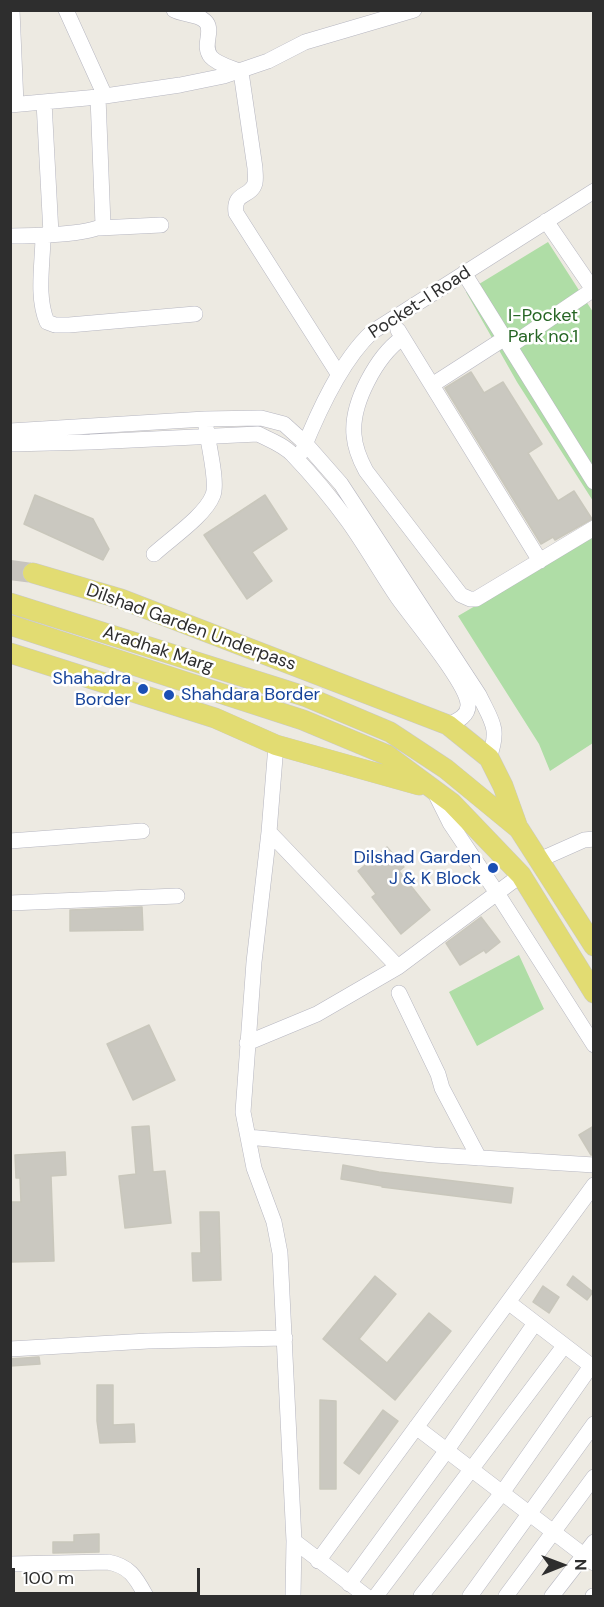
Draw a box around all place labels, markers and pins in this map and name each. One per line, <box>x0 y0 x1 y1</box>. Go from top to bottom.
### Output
place label: Shahadra Border <box>53 668 131 710</box>
marker: Shahadra Border <box>136 682 150 696</box>
place label: Shahdara Border <box>181 684 320 706</box>
marker: Shahdara Border <box>162 688 176 702</box>
place label: Dilshad Garden J & K Block <box>353 847 481 890</box>
marker: Dilshad Garden J & K Block <box>486 861 500 875</box>

